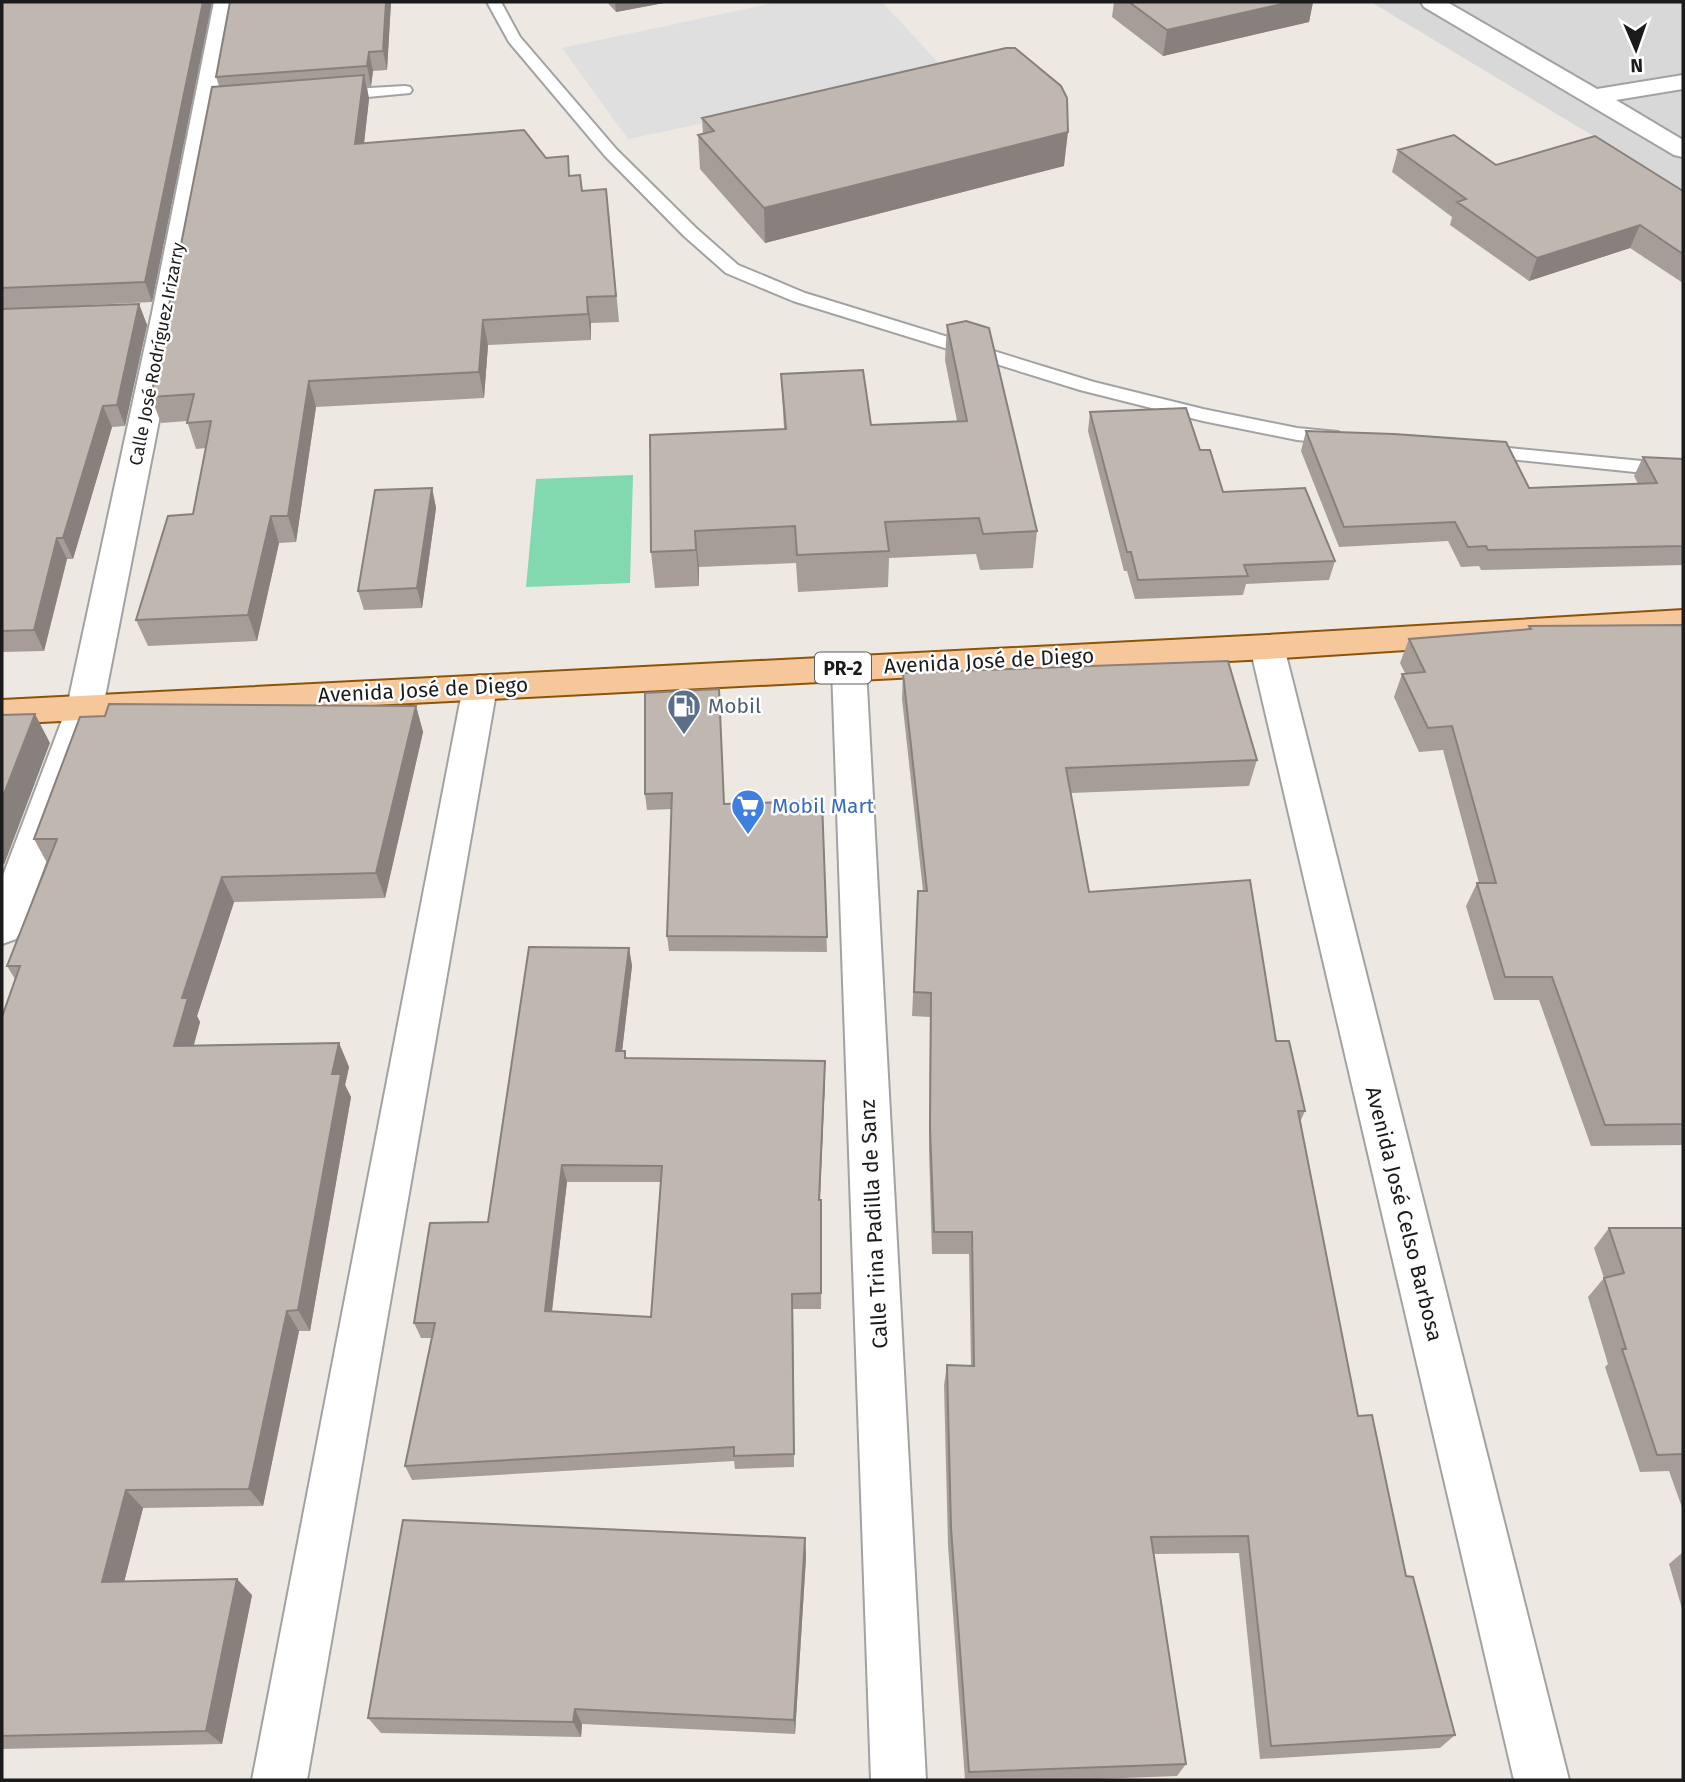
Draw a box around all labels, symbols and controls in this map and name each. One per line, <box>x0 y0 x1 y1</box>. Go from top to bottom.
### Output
north arrow <box>1601 14 1671 84</box>
text: N <box>1630 54 1643 77</box>
street label: Calle José Rodríguez Irizarry <box>125 240 189 467</box>
street label: Avenida José de Diego <box>883 643 1095 679</box>
road number: PR-2 <box>815 652 871 684</box>
street label: Avenida José de Diego <box>317 672 529 708</box>
fuel station icon: Mobil <box>665 687 703 736</box>
place label: Mobil <box>708 693 761 719</box>
supermarket icon: Mobil Mart <box>729 787 767 836</box>
place label: Mobil Mart <box>772 793 875 819</box>
street label: Avenida José Celso Barbosa <box>1360 1084 1448 1344</box>
street label: Calle Trina Padilla de Sanz <box>854 1099 894 1349</box>

